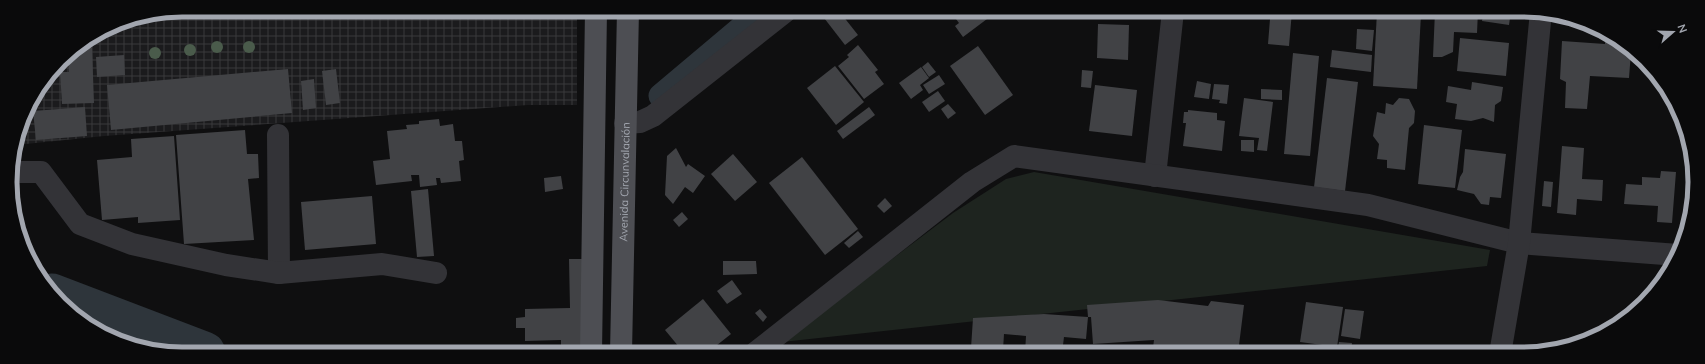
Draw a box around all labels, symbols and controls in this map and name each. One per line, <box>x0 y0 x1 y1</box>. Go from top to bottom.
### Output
north arrow <box>1653 12 1693 52</box>
text: N <box>1674 22 1690 35</box>
street label: Avenida Circunvalación <box>616 122 633 242</box>

